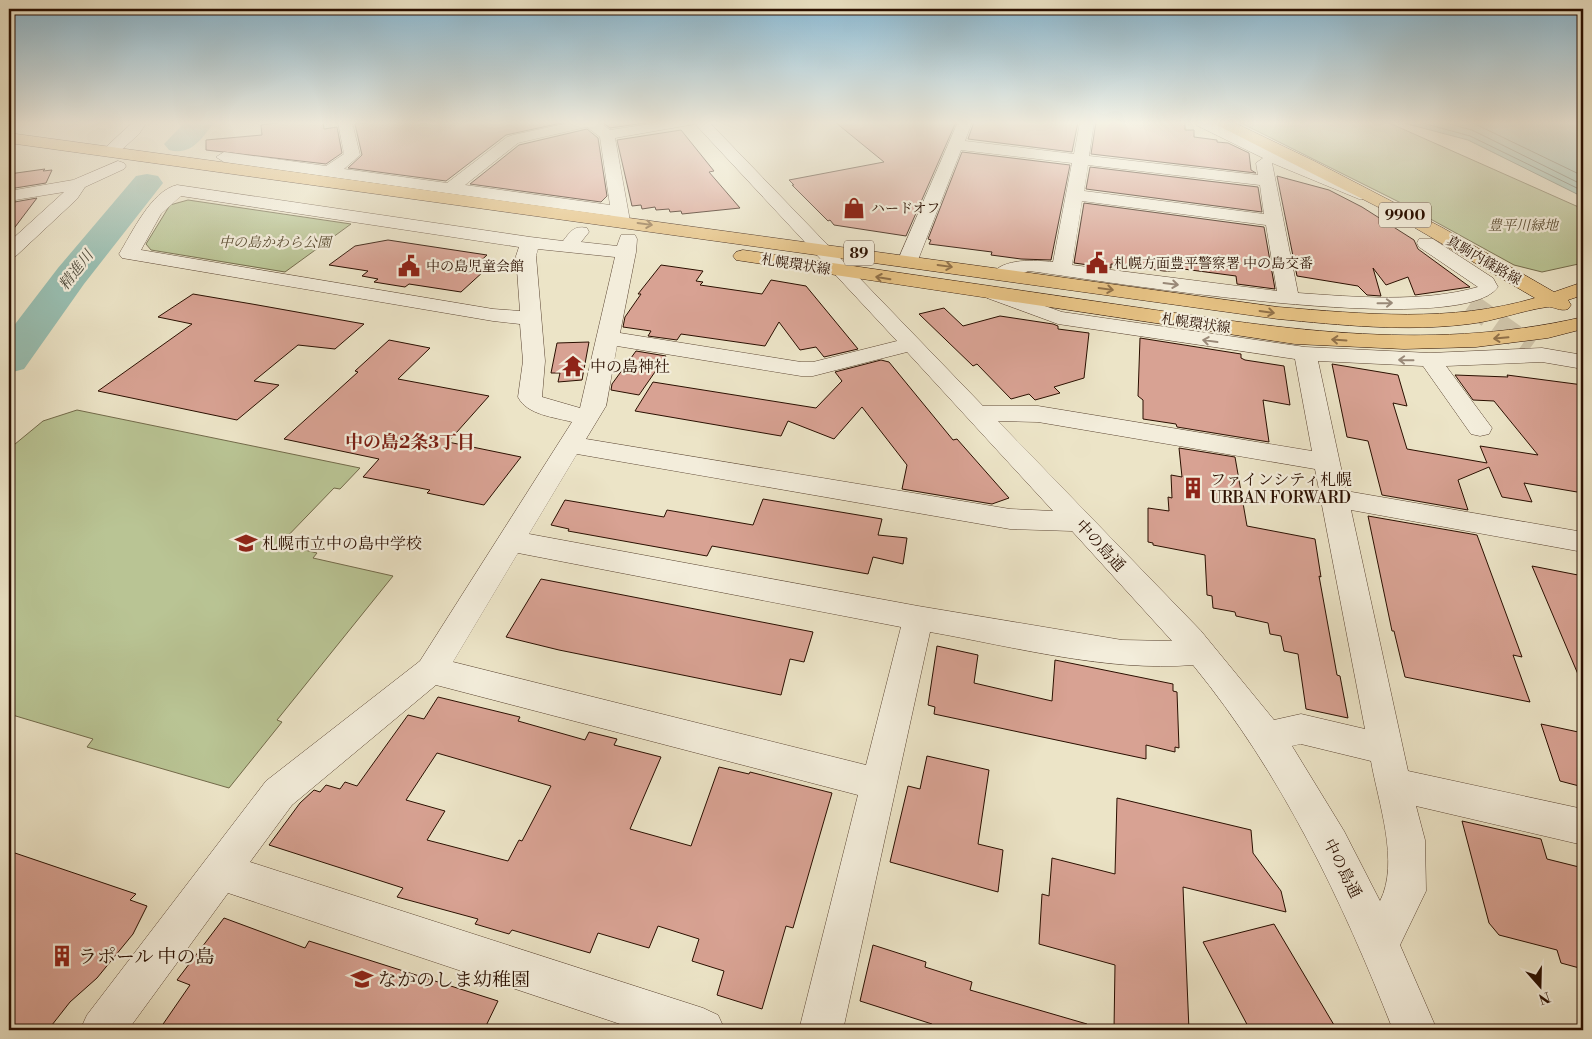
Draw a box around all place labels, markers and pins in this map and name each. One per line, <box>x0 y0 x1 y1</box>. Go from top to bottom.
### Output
shop icon: ハードオフ <box>841 195 867 221</box>
place label: ハードオフ <box>871 200 940 218</box>
public building icon: 札幌方面豊平警察署 中の島交番 <box>1084 250 1110 276</box>
public building icon: 中の島児童会館 <box>396 253 422 279</box>
place label: 札幌方面豊平警察署 中の島交番 <box>1114 255 1313 273</box>
place label: 中の島児童会館 <box>426 258 524 276</box>
temple icon: 中の島神社 <box>560 353 586 379</box>
place label: 中の島神社 <box>590 357 670 377</box>
place label: ファインシティ札幌 URBAN FORWARD <box>1210 470 1352 508</box>
building icon: ファインシティ札幌 URBAN FORWARD <box>1180 475 1206 501</box>
school or university icon: 札幌市立中の島中学校 <box>233 530 259 556</box>
place label: 札幌市立中の島中学校 <box>262 534 422 554</box>
building icon: ラポール 中の島 <box>49 943 75 969</box>
place label: ラポール 中の島 <box>78 945 215 969</box>
school or university icon: なかのしま幼稚園 <box>349 966 375 992</box>
place label: なかのしま幼稚園 <box>378 968 530 992</box>

